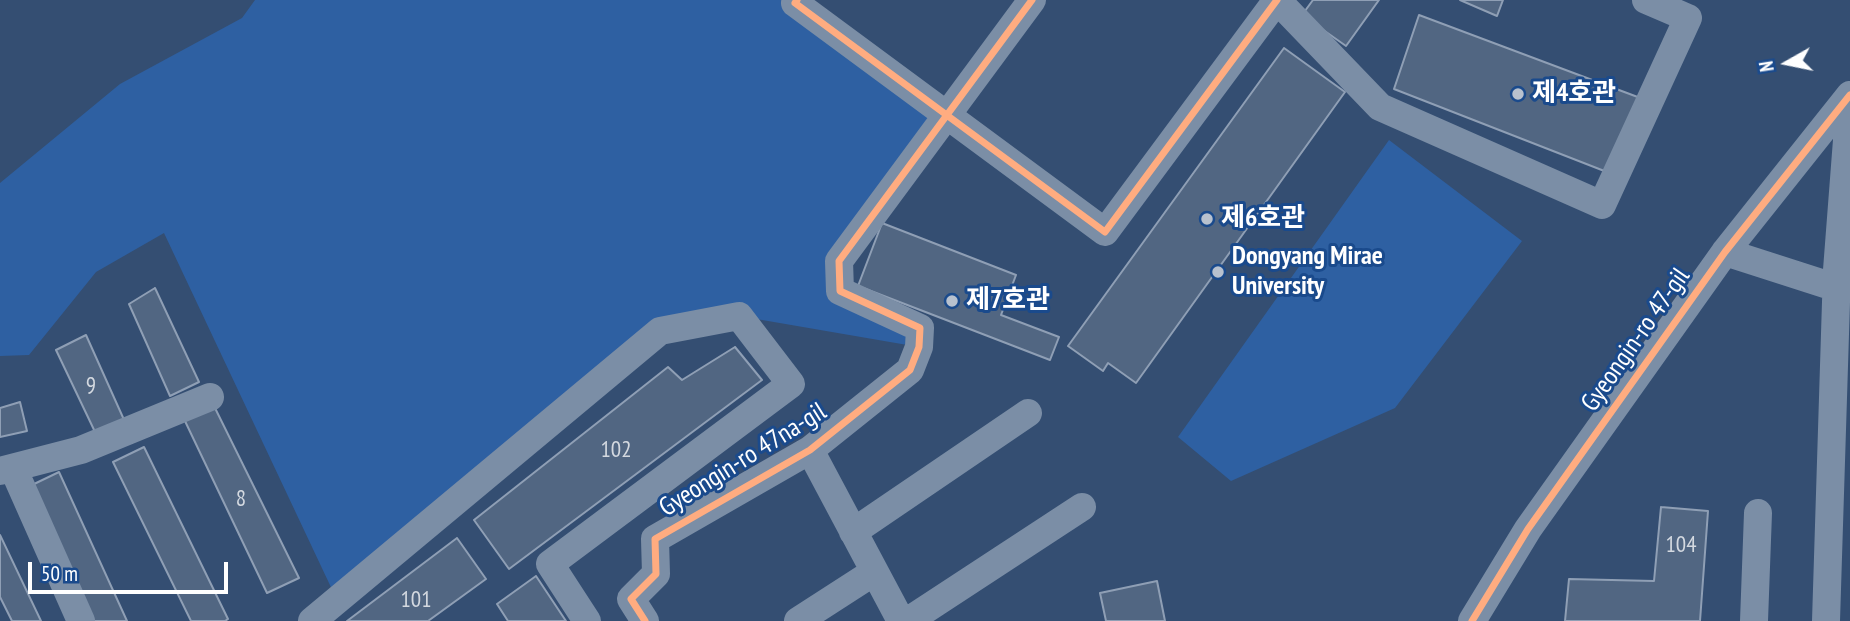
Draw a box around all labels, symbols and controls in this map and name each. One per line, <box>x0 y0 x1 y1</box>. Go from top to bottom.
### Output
north arrow <box>1752 28 1822 98</box>
text: N <box>1754 59 1779 73</box>
place label: 제4호관 <box>1532 78 1616 110</box>
marker: 제4호관 <box>1510 86 1526 102</box>
place label: 제6호관 <box>1221 203 1305 235</box>
marker: 제6호관 <box>1199 211 1215 227</box>
place label: Dongyang Mirae University <box>1232 241 1383 302</box>
street label: Gyeongin-ro 47-gil <box>1575 262 1697 418</box>
marker: Dongyang Mirae University <box>1210 264 1226 280</box>
place label: 제7호관 <box>966 285 1050 317</box>
marker: 제7호관 <box>944 293 960 309</box>
house number: 9 <box>86 372 96 400</box>
street label: Gyeongin-ro 47na-gil <box>654 396 832 524</box>
house number: 102 <box>600 436 632 464</box>
house number: 8 <box>236 485 246 513</box>
house number: 104 <box>1665 531 1697 559</box>
scale bar <box>32 548 231 592</box>
text: 50 m <box>41 560 78 587</box>
house number: 101 <box>400 586 432 614</box>

